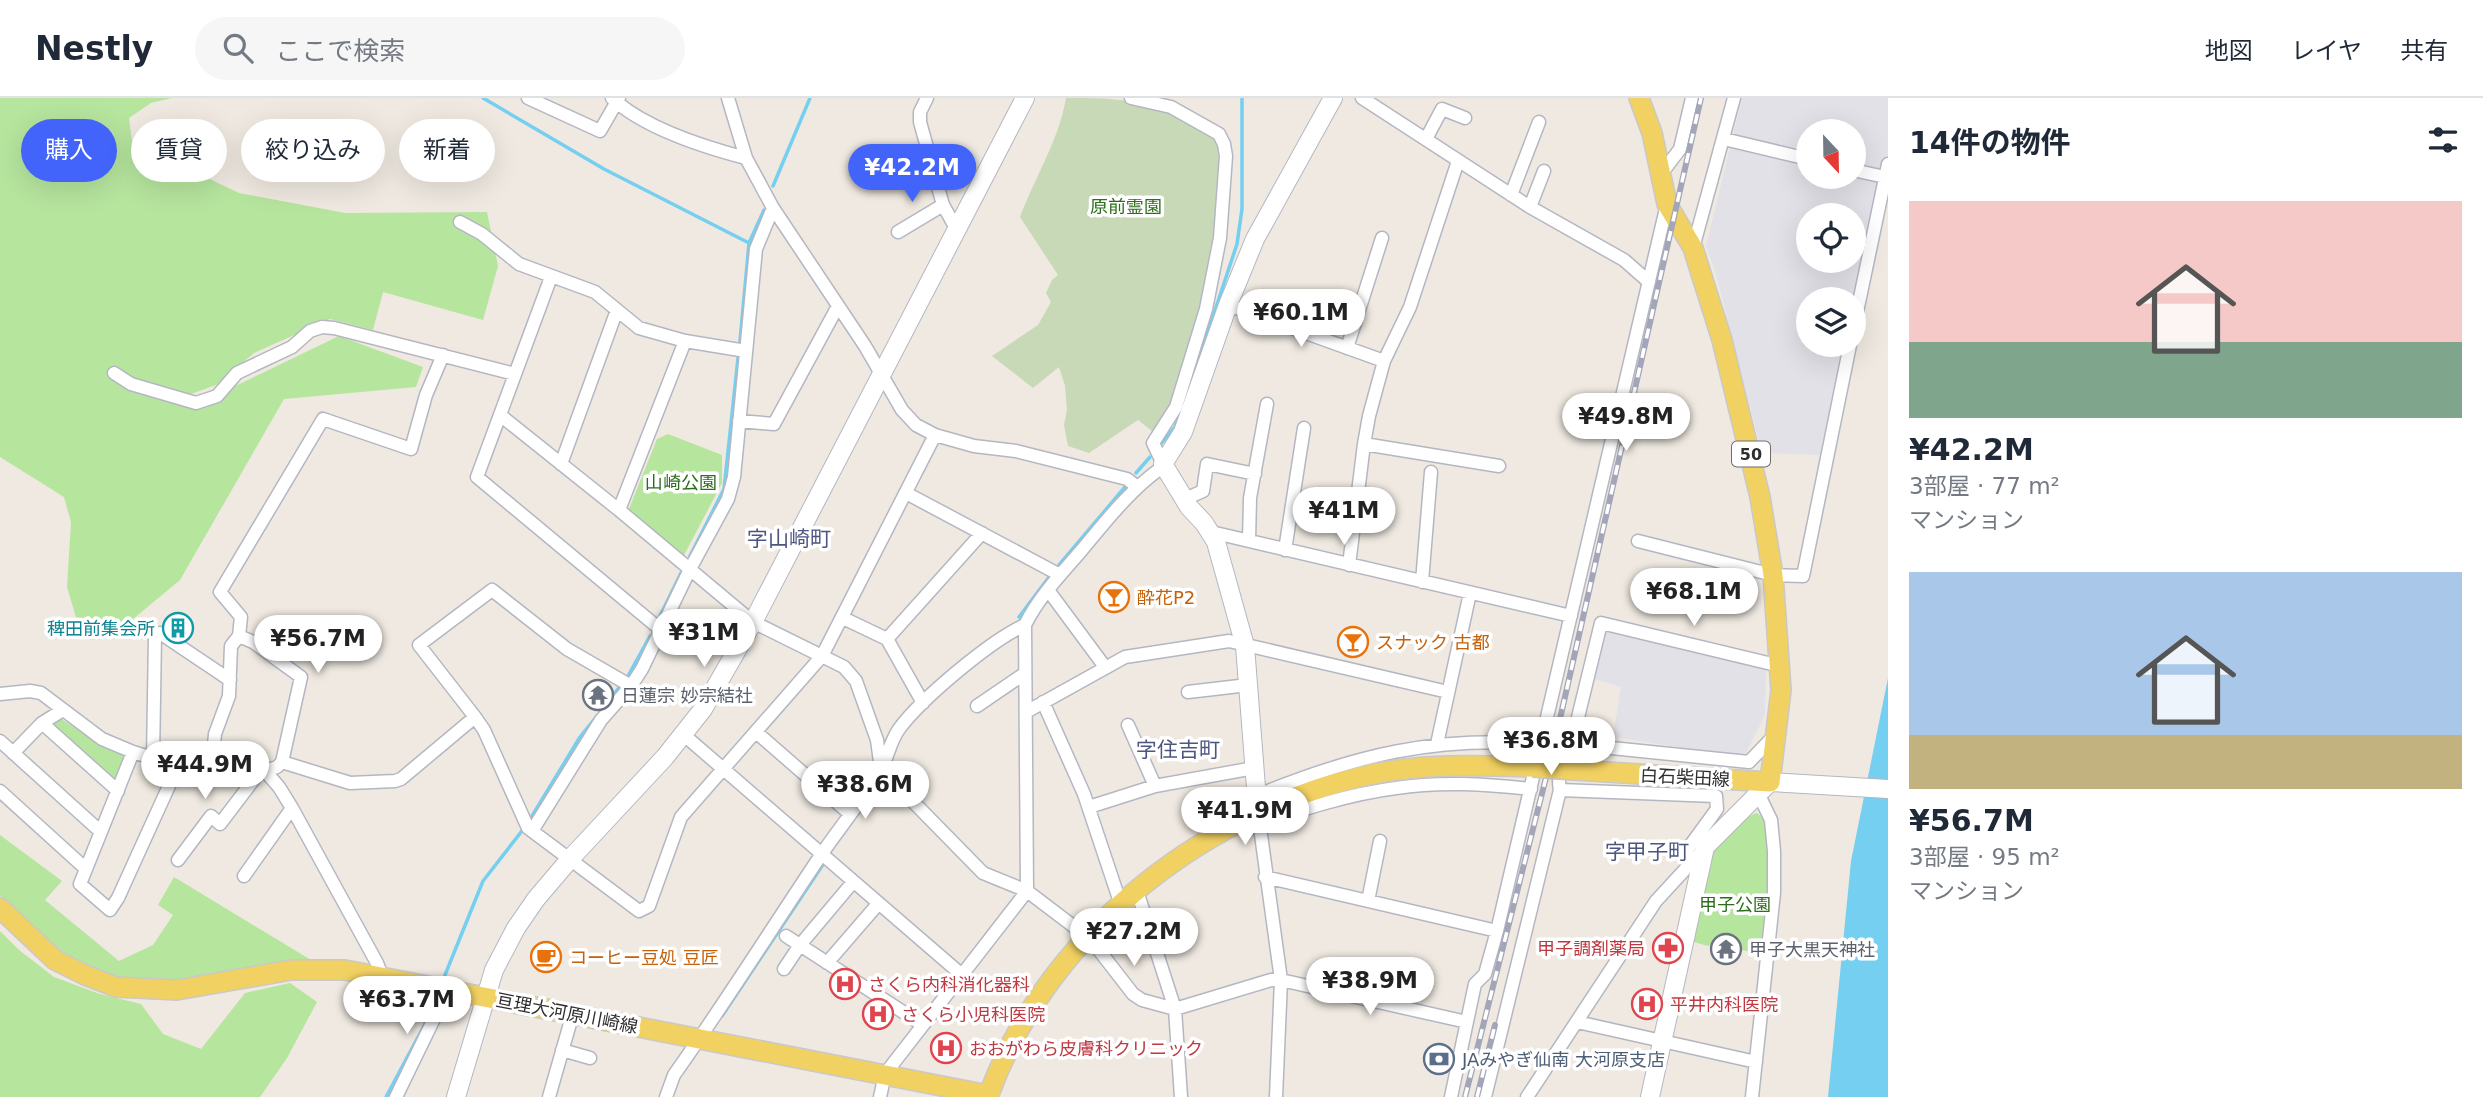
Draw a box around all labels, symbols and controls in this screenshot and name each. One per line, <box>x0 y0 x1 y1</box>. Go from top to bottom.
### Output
search box <box>195 17 685 80</box>
text: Nestly <box>35 29 153 68</box>
icon: search <box>219 29 257 67</box>
text: ここで検索 <box>275 36 405 66</box>
text: 地図 <box>2205 37 2253 65</box>
text: レイヤ <box>2291 37 2362 65</box>
text: 共有 <box>2400 37 2448 65</box>
chip: 購入 <box>21 119 117 182</box>
chip: 賃貸 <box>131 119 227 182</box>
chip: 絞り込み <box>241 119 385 182</box>
chip: 新着 <box>399 119 495 182</box>
north arrow <box>1796 119 1866 189</box>
map controls <box>1796 119 1866 357</box>
icon: filters <box>2424 121 2462 159</box>
text: 14件の物件 <box>1909 125 2071 160</box>
pin: ¥42.2M <box>855 144 969 204</box>
text: ¥42.2M <box>864 154 960 180</box>
park label: 原前霊園 <box>1090 196 1162 217</box>
button: locate <box>1796 203 1866 273</box>
icon: home <box>2123 246 2249 372</box>
button: layers <box>1796 287 1866 357</box>
pin: ¥60.1M <box>1244 289 1358 349</box>
text: ¥60.1M <box>1253 299 1349 325</box>
pin: ¥49.8M <box>1569 394 1683 453</box>
text: ¥49.8M <box>1578 403 1674 429</box>
text: ¥42.2M <box>1909 432 2034 467</box>
road number: 50 <box>1732 442 1770 466</box>
park label: 山崎公園 <box>645 472 717 493</box>
text: 3部屋 · 77 m² <box>1909 473 2060 499</box>
pin: ¥41M <box>1303 488 1385 547</box>
text: ¥41M <box>1309 497 1379 523</box>
text: マンション <box>1909 507 2024 533</box>
district label: 字山崎町 <box>747 527 831 551</box>
pin: ¥68.1M <box>1637 568 1751 628</box>
text: ¥68.1M <box>1646 578 1742 604</box>
bar icon: 酔花P2 <box>1097 580 1131 614</box>
place label: 酔花P2 <box>1137 587 1195 608</box>
pin: ¥31M <box>663 610 745 669</box>
building icon: 稗田前集会所 <box>161 611 195 645</box>
pin: ¥56.7M <box>261 616 375 675</box>
icon: home <box>2123 617 2249 743</box>
place label: 稗田前集会所 <box>47 618 155 639</box>
text: ¥31M <box>669 619 739 645</box>
text: ¥56.7M <box>270 625 366 651</box>
bar icon: スナック 古都 <box>1336 625 1370 659</box>
place label: スナック 古都 <box>1376 632 1490 653</box>
temple icon: 日蓮宗 妙宗結社 <box>581 678 615 712</box>
place label: 日蓮宗 妙宗結社 <box>621 685 753 706</box>
pin: ¥36.8M <box>1494 718 1608 777</box>
text: ¥36.8M <box>1503 727 1599 753</box>
district label: 字住吉町 <box>1136 738 1220 762</box>
pin: ¥44.9M <box>148 742 262 801</box>
text: ¥44.9M <box>157 751 253 777</box>
pin: ¥38.6M <box>808 762 922 821</box>
street label: 白石柴田線 <box>1640 764 1730 790</box>
text: ¥38.6M <box>817 771 913 797</box>
pin: ¥41.9M <box>1188 788 1302 847</box>
text: ¥41.9M <box>1197 797 1293 823</box>
text: ¥56.7M <box>1909 803 2034 838</box>
district label: 字甲子町 <box>1605 840 1689 864</box>
text: 3部屋 · 95 m² <box>1909 844 2060 870</box>
text: マンション <box>1909 878 2024 904</box>
park label: 甲子公園 <box>1699 894 1771 915</box>
pin: ¥27.2M <box>1077 908 1191 968</box>
text: ¥27.2M <box>1086 918 1182 944</box>
pharmacy icon: 甲子調剤薬局 <box>1651 931 1685 965</box>
temple icon: 甲子大黒天神社 <box>1709 932 1743 966</box>
place label: 甲子調剤薬局 <box>1537 938 1645 959</box>
place label: 甲子大黒天神社 <box>1749 939 1875 960</box>
cafe icon: コーヒー豆処 豆匠 <box>529 940 563 974</box>
place label: コーヒー豆処 豆匠 <box>569 947 719 968</box>
pin: ¥38.9M <box>1313 958 1427 1017</box>
hospital icon: さくら内科消化器科 <box>828 967 862 1001</box>
text: ¥38.9M <box>1322 967 1418 993</box>
place label: さくら内科消化器科 <box>868 974 1030 995</box>
pin: ¥63.7M <box>350 976 464 1036</box>
text: ¥63.7M <box>359 986 455 1012</box>
hospital icon: 平井内科医院 <box>1630 987 1664 1021</box>
street label: 亘理大河原川崎線 <box>494 989 640 1037</box>
place label: 平井内科医院 <box>1670 994 1778 1015</box>
hospital icon: さくら小児科医院 <box>861 997 895 1031</box>
place label: さくら小児科医院 <box>901 1004 1045 1025</box>
hospital icon: おおがわら皮膚科クリニック <box>929 1031 963 1065</box>
place label: おおがわら皮膚科クリニック <box>969 1038 1203 1059</box>
bank icon: JAみやぎ仙南 大河原支店 <box>1422 1042 1456 1076</box>
place label: JAみやぎ仙南 大河原支店 <box>1461 1049 1665 1070</box>

